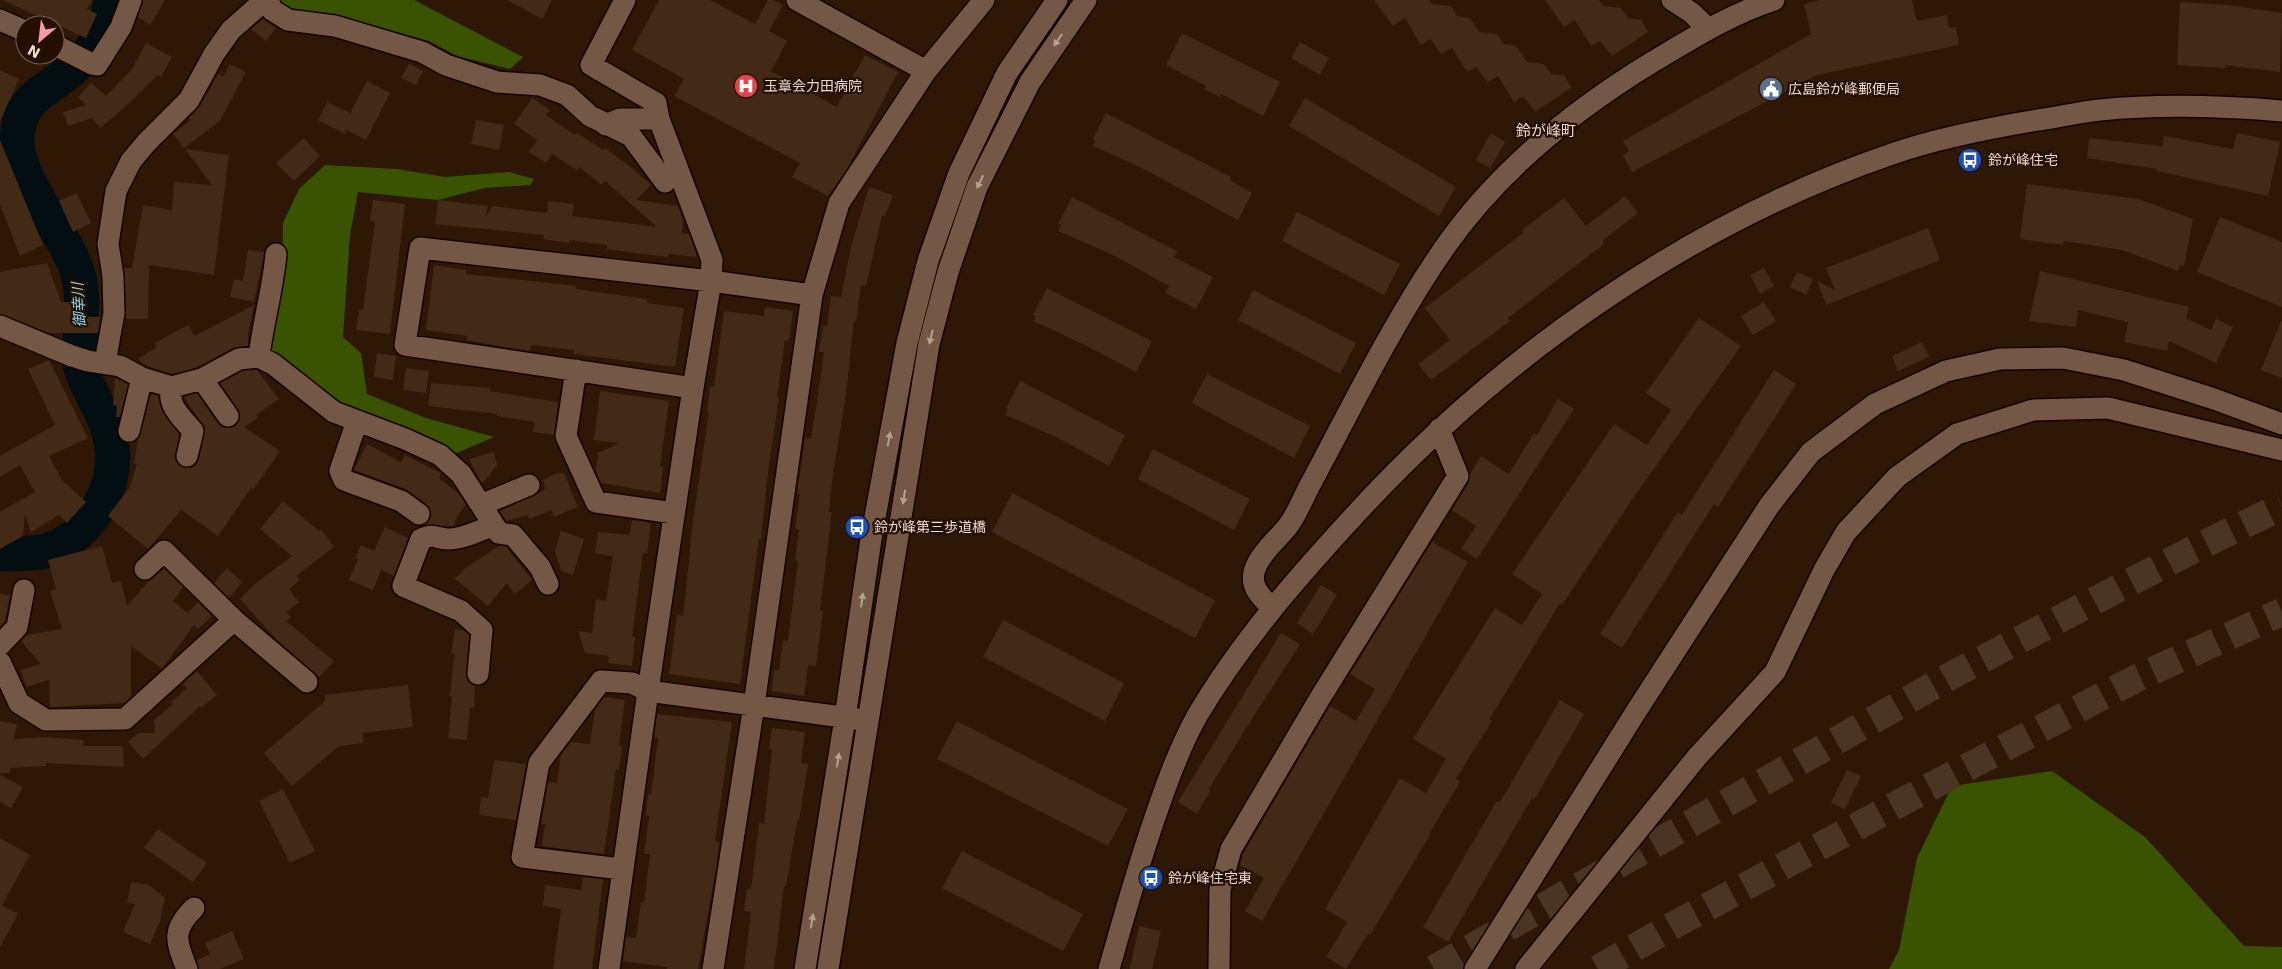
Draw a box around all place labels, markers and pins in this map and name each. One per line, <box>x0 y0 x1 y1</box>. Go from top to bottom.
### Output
hospital icon: 玉章会力田病院 <box>733 73 759 99</box>
public building icon: 広島鈴が峰郵便局 <box>1758 76 1784 102</box>
place label: 玉章会力田病院 <box>764 78 862 94</box>
place label: 広島鈴が峰郵便局 <box>1788 81 1900 97</box>
bus stop icon: 鈴が峰住宅 <box>1957 147 1983 173</box>
place label: 鈴が峰住宅 <box>1988 152 2058 168</box>
bus stop icon: 鈴が峰第三歩道橋 <box>844 514 870 540</box>
place label: 鈴が峰第三歩道橋 <box>874 519 986 535</box>
bus stop icon: 鈴が峰住宅東 <box>1138 865 1164 891</box>
place label: 鈴が峰住宅東 <box>1168 870 1252 886</box>

